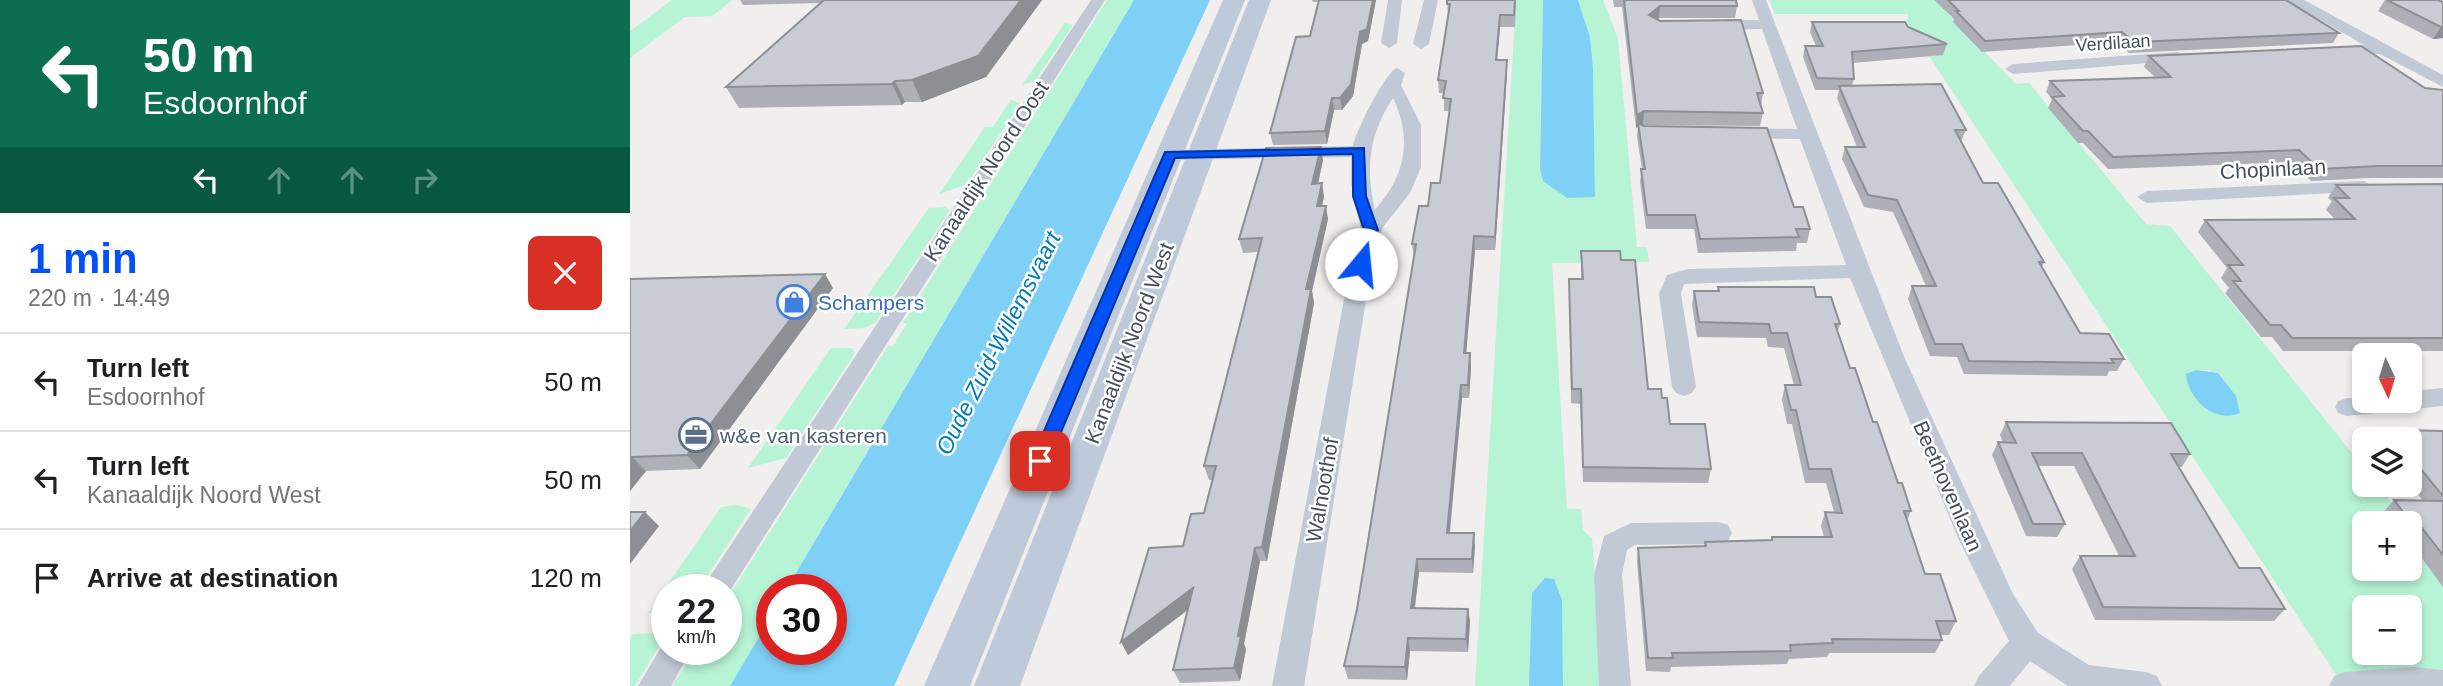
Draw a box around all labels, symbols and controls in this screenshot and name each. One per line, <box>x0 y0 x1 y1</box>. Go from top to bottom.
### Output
icon: left <box>28 28 119 119</box>
text: 50 m <box>143 28 255 82</box>
street label: Verdilaan <box>2075 30 2151 56</box>
street label: Kanaaldijk Noord Oost <box>919 76 1053 265</box>
text: Esdoornhof <box>143 85 307 121</box>
street label: Chopinlaan <box>2219 155 2327 183</box>
icon: left <box>187 161 225 199</box>
icon: ahead <box>260 161 298 199</box>
icon: ahead <box>333 161 371 199</box>
icon: right <box>406 161 444 199</box>
water label: Oude Zuid-Willemsvaart <box>930 226 1066 459</box>
position arrow <box>1324 227 1398 301</box>
text: 1 min <box>28 235 138 282</box>
button: close <box>528 236 602 310</box>
street label: Kanaaldijk Noord West <box>1080 239 1178 447</box>
shop icon: Schampers <box>775 283 813 321</box>
text: 220 m · 14:49 <box>28 285 170 311</box>
place label: Schampers <box>818 291 924 314</box>
north arrow <box>2352 343 2422 413</box>
map controls <box>2352 343 2422 665</box>
text: Turn left <box>87 353 189 383</box>
icon: left <box>28 363 66 401</box>
text: 50 m <box>544 367 602 397</box>
text: Esdoornhof <box>87 384 205 410</box>
office icon: w&e van kasteren <box>677 416 715 454</box>
street label: Beethovenlaan <box>1909 417 1987 555</box>
place label: w&e van kasteren <box>719 424 887 447</box>
button: layers <box>2352 427 2422 497</box>
pin <box>1010 431 1070 491</box>
street label: Walnoothof <box>1302 436 1343 544</box>
icon: arrive <box>1021 442 1059 480</box>
text: Turn left <box>87 451 189 481</box>
icon: left <box>28 461 66 499</box>
text: 50 m <box>544 465 602 495</box>
text: Kanaaldijk Noord West <box>87 482 321 508</box>
button: + <box>2352 511 2422 581</box>
icon: arrive <box>28 559 66 597</box>
text: Arrive at destination <box>87 563 338 593</box>
text: 120 m <box>530 563 602 593</box>
speed limit sign: 30 <box>756 574 847 665</box>
text: 22 <box>677 591 716 630</box>
button: − <box>2352 595 2422 665</box>
text: km/h <box>677 627 716 647</box>

